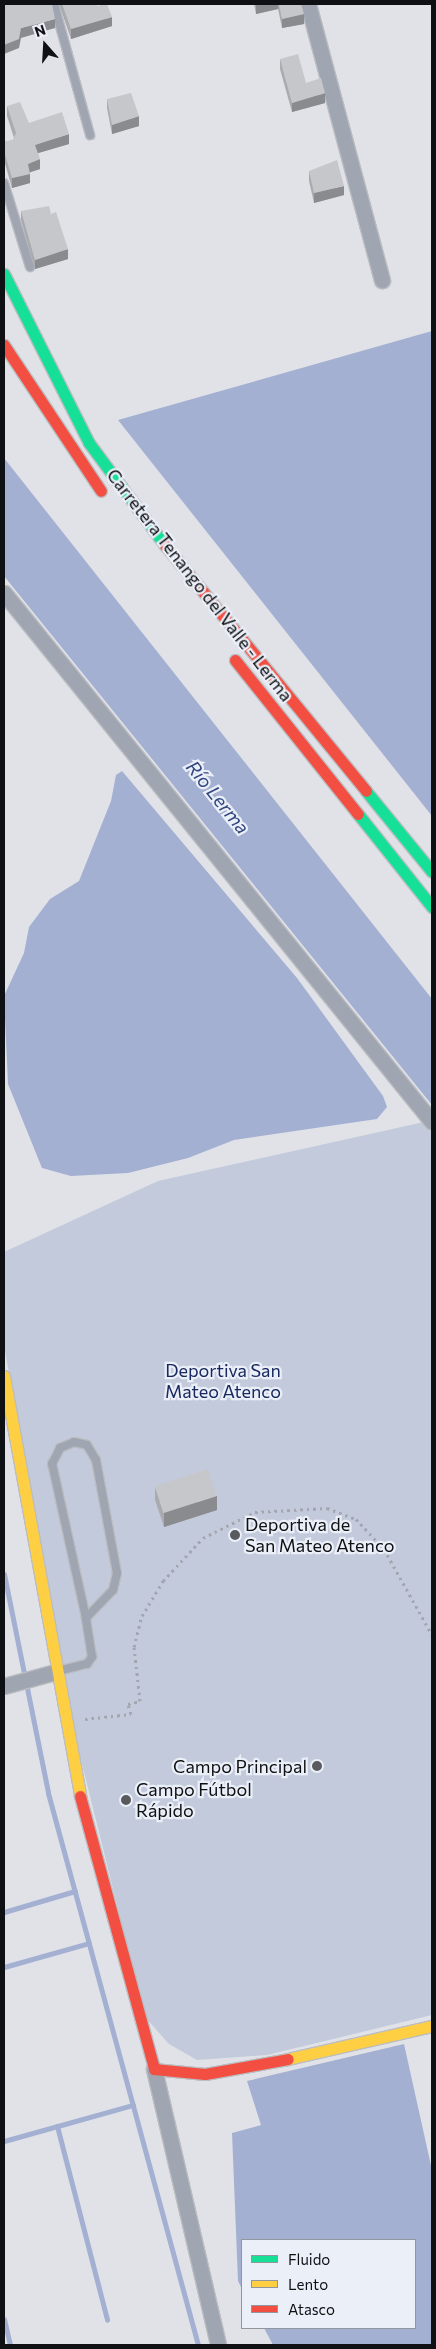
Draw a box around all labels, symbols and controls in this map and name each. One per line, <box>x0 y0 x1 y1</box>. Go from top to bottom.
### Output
north arrow <box>20 20 70 70</box>
text: N <box>32 21 48 40</box>
street label: Carretera Tenango del Valle - Lerma <box>102 464 298 706</box>
water label: Río Lerma <box>182 756 254 838</box>
park label: Deportiva San Mateo Atenco <box>165 1360 281 1402</box>
place label: Deportiva de San Mateo Atenco <box>245 1514 395 1556</box>
marker: Deportiva de San Mateo Atenco <box>229 1529 241 1541</box>
place label: Campo Principal <box>173 1755 307 1777</box>
marker: Campo Principal <box>311 1760 323 1772</box>
place label: Campo Fútbol Rápido <box>136 1779 252 1822</box>
marker: Campo Fútbol Rápido <box>120 1794 132 1806</box>
legend <box>241 2239 416 2329</box>
text: Fluido <box>288 2250 330 2268</box>
text: Lento <box>288 2275 328 2293</box>
text: Atasco <box>288 2300 335 2318</box>

